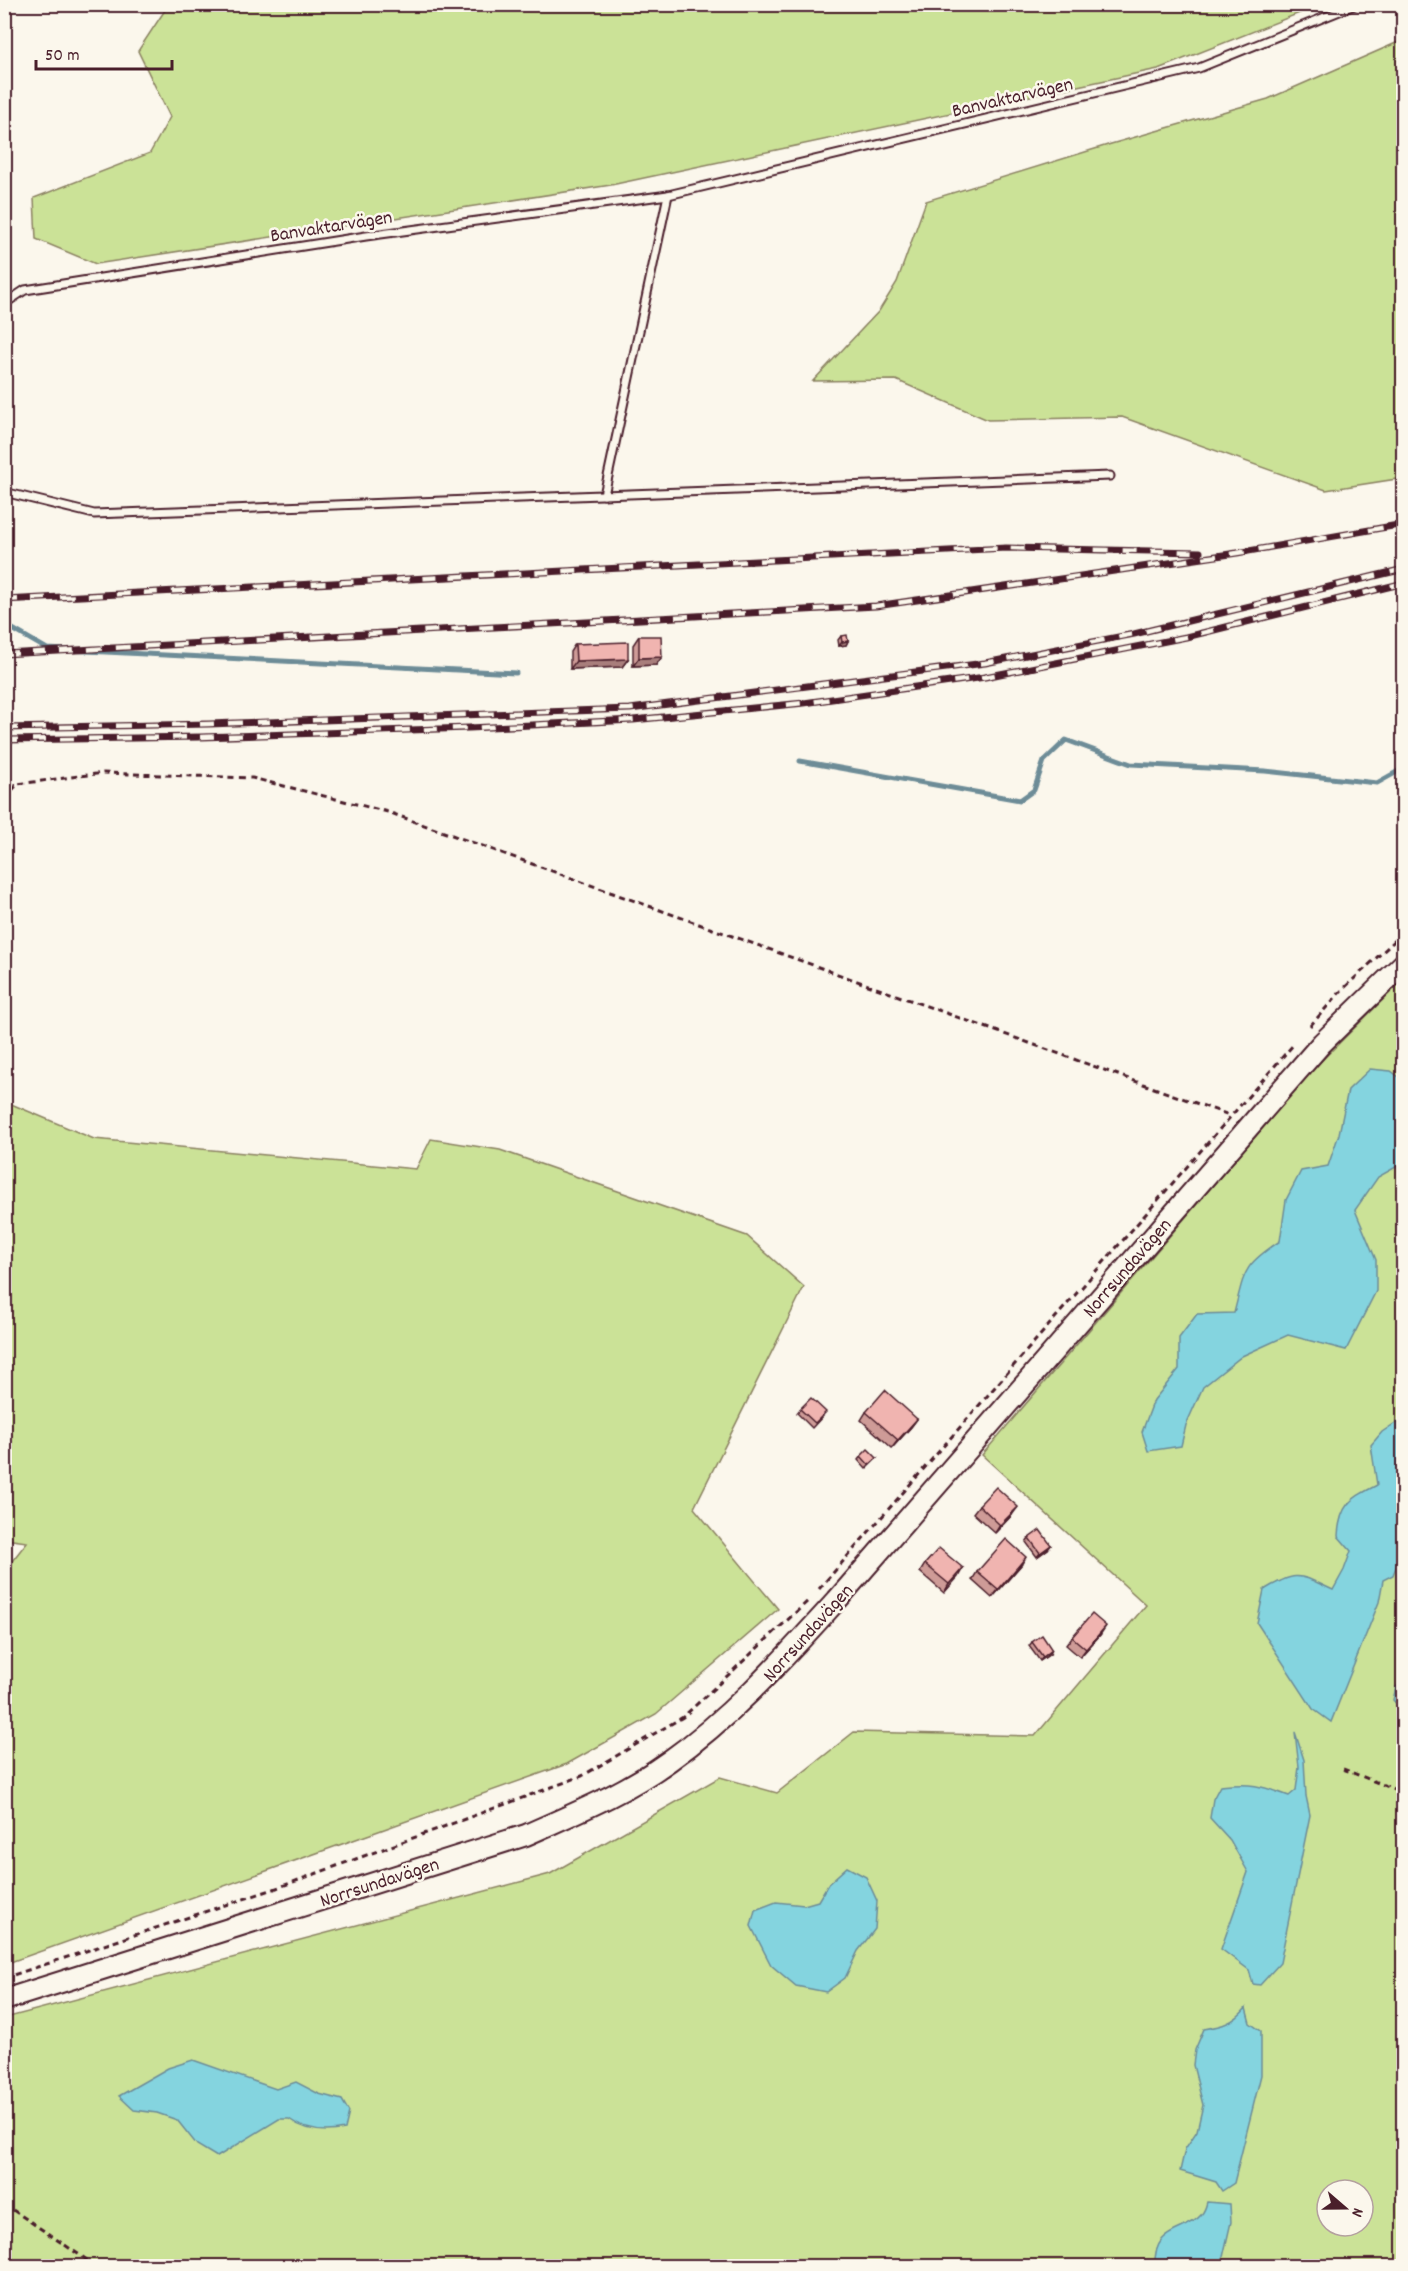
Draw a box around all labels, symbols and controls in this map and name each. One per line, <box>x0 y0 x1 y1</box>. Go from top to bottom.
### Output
scale bar <box>36 33 172 71</box>
text: 50 m <box>45 44 80 69</box>
street label: Banvaktarvägen <box>949 71 1076 126</box>
street label: Banvaktarvägen <box>268 204 395 251</box>
street label: Norrsundavägen <box>1077 1213 1179 1325</box>
street label: Norrsundavägen <box>757 1579 861 1689</box>
street label: Norrsundavägen <box>317 1851 443 1916</box>
north arrow <box>1315 2178 1375 2238</box>
text: N <box>1345 2205 1369 2220</box>

